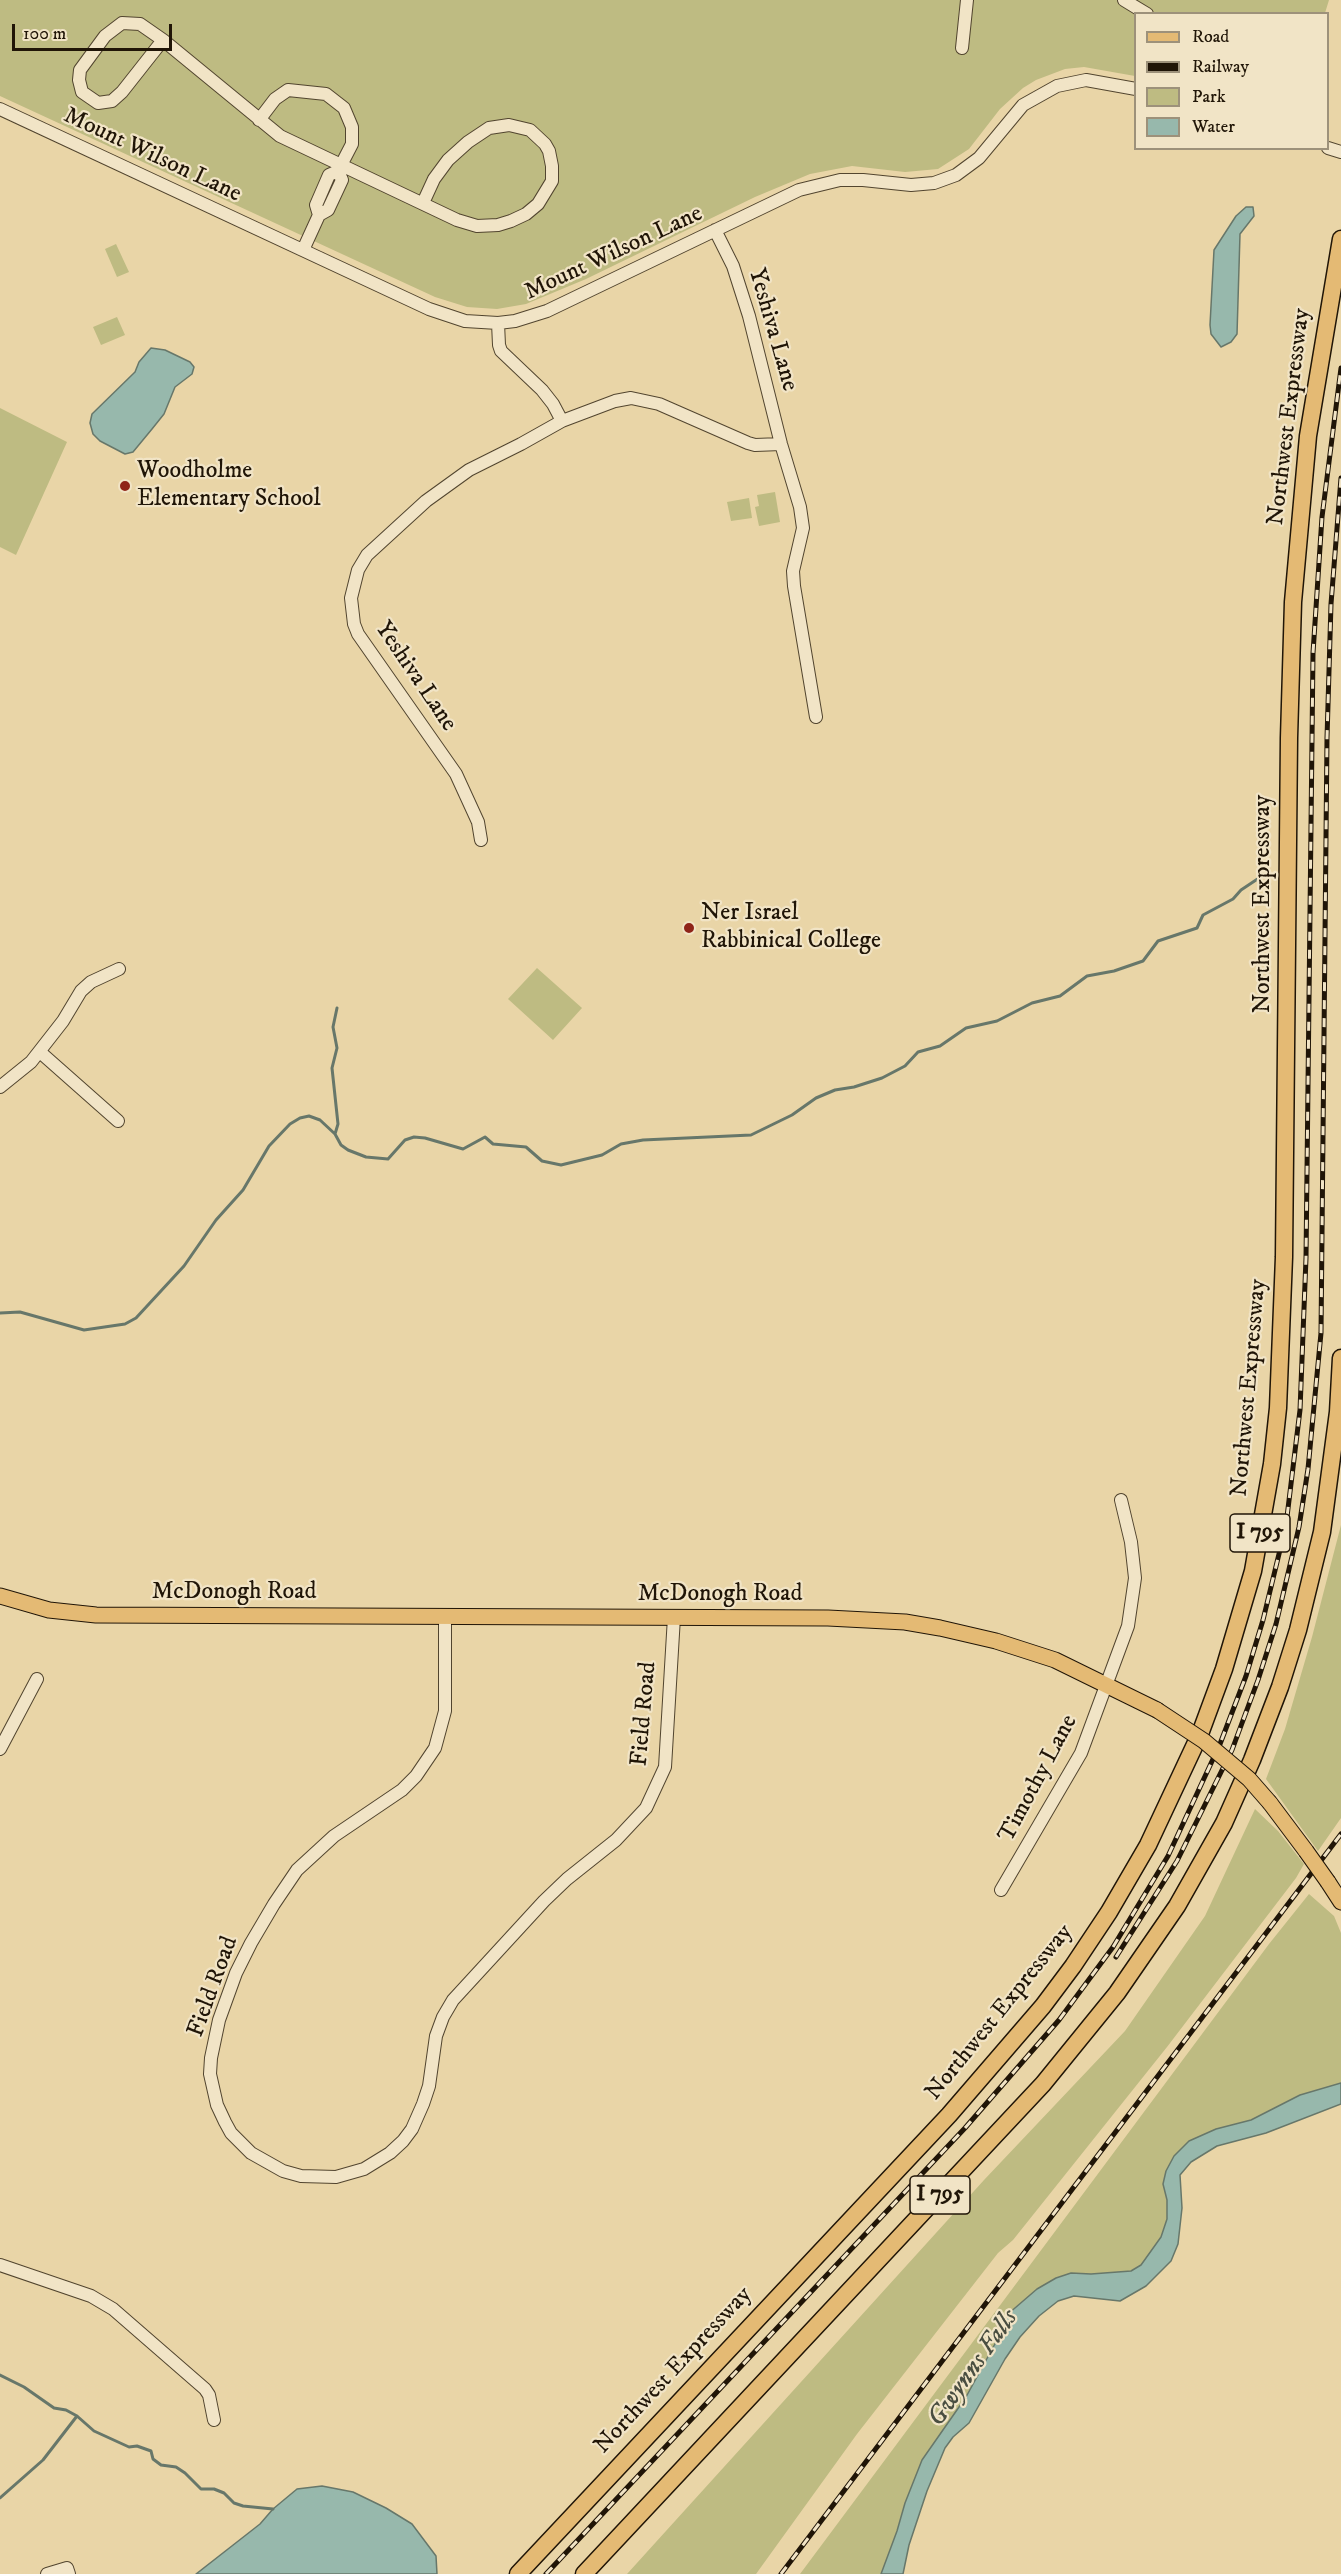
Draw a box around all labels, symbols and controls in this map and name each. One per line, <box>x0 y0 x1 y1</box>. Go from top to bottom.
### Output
scale bar <box>15 12 176 50</box>
legend <box>1134 12 1329 150</box>
text: 100 m <box>23 23 66 45</box>
text: Road <box>1192 26 1229 48</box>
text: Railway <box>1192 56 1249 78</box>
text: Park <box>1192 86 1226 108</box>
street label: Mount Wilson Lane <box>59 102 245 210</box>
text: Water <box>1192 116 1235 138</box>
street label: Mount Wilson Lane <box>521 200 707 308</box>
street label: Yeshiva Lane <box>741 265 803 395</box>
street label: Northwest Expressway <box>1262 307 1318 527</box>
place label: Woodholme Elementary School <box>137 458 321 514</box>
marker: Woodholme Elementary School <box>118 479 132 493</box>
street label: Yeshiva Lane <box>368 617 462 737</box>
street label: Northwest Expressway <box>1250 795 1278 1013</box>
place label: Ner Israel Rabbinical College <box>701 900 881 956</box>
marker: Ner Israel Rabbinical College <box>682 921 696 935</box>
street label: Northwest Expressway <box>1226 1278 1274 1498</box>
road number: I 795 <box>1230 1514 1290 1552</box>
street label: McDonogh Road <box>152 1579 316 1607</box>
street label: McDonogh Road <box>638 1581 802 1609</box>
street label: Field Road <box>626 1661 664 1767</box>
street label: Timothy Lane <box>993 1710 1085 1848</box>
street label: Northwest Expressway <box>920 1919 1080 2107</box>
street label: Field Road <box>183 1933 245 2041</box>
road number: I 795 <box>910 2176 970 2214</box>
street label: Northwest Expressway <box>589 2281 759 2461</box>
water label: Gwynns Falls <box>922 2304 1026 2434</box>

